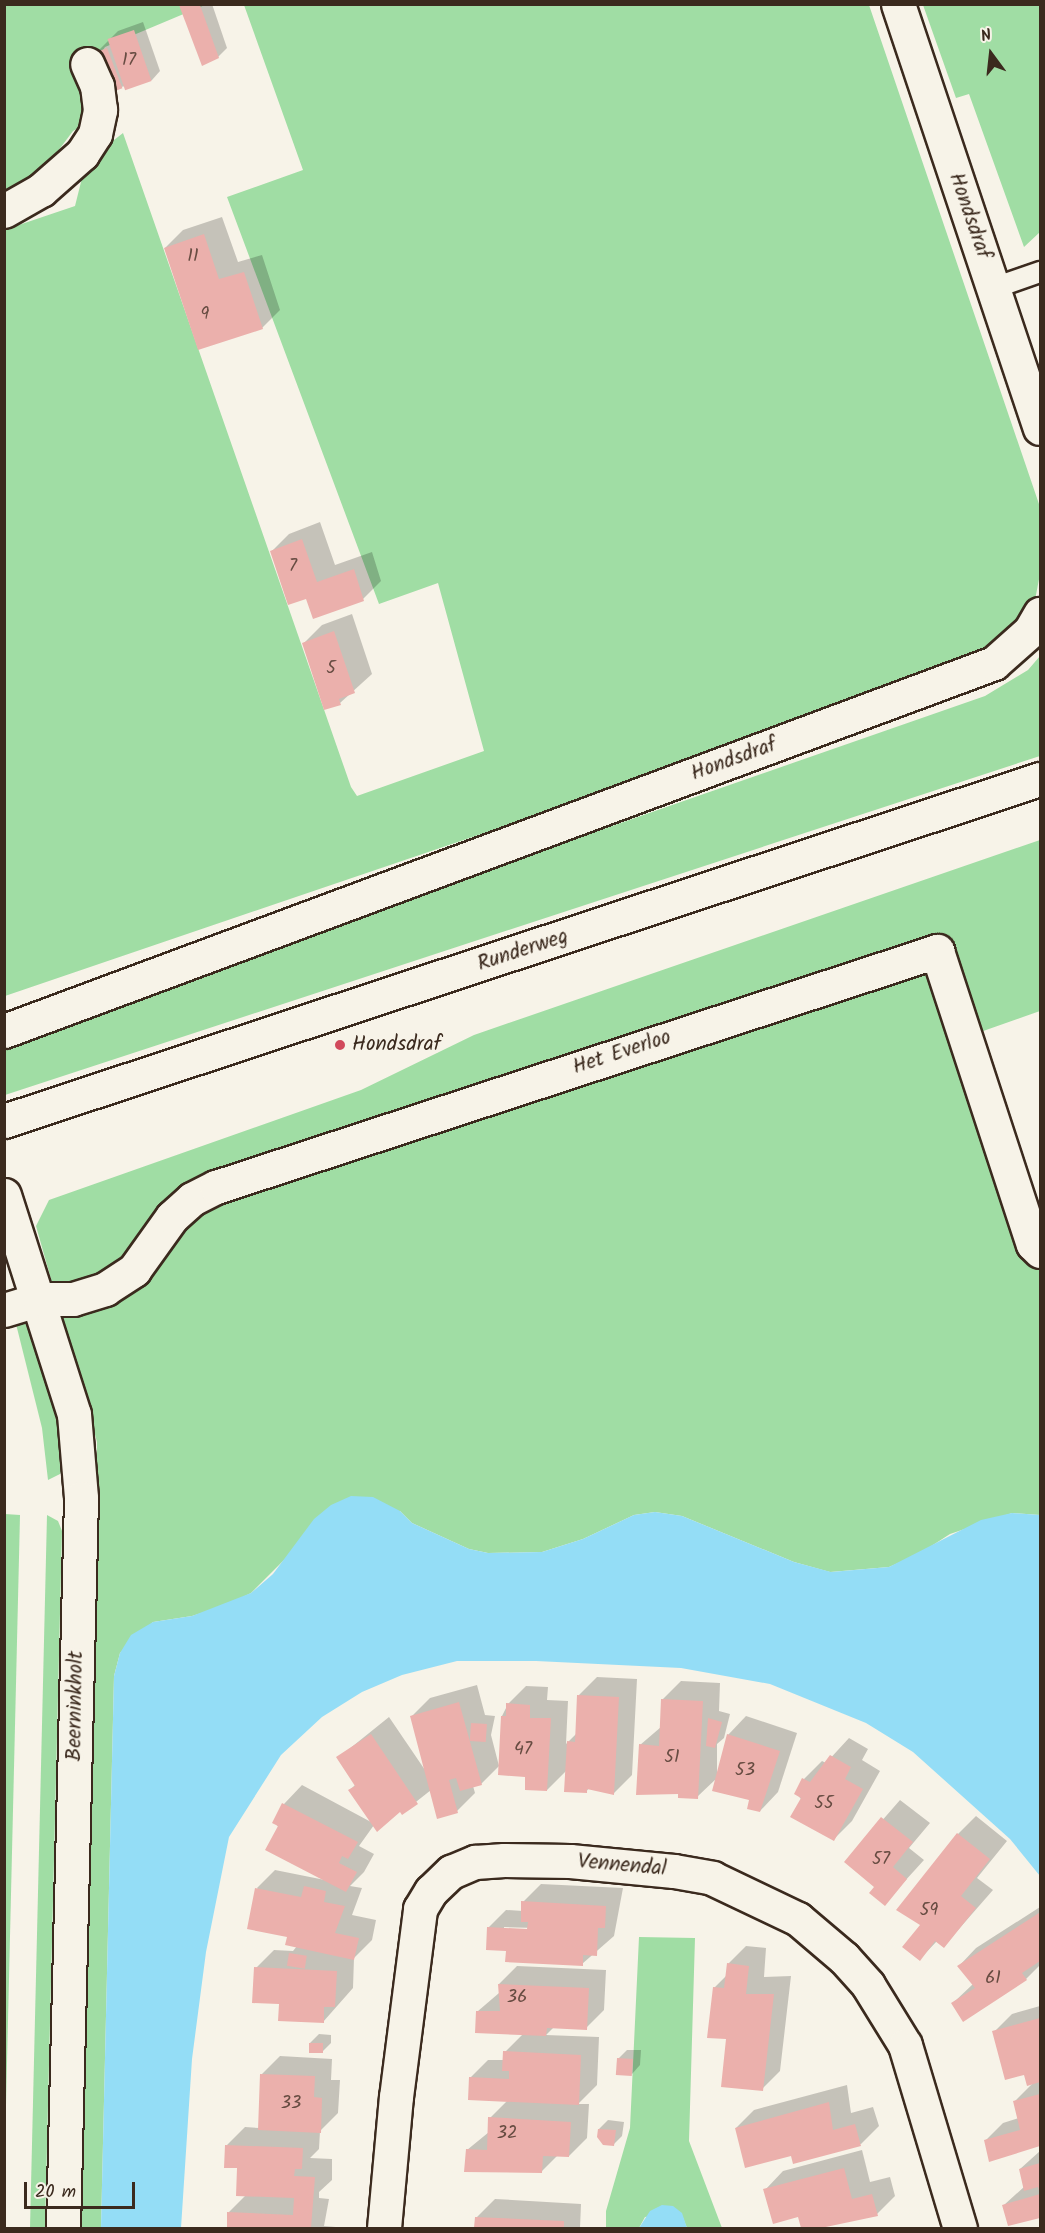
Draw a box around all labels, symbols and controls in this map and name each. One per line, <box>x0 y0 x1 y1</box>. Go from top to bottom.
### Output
text: N <box>978 23 994 50</box>
north arrow <box>961 24 1021 84</box>
house number: 17 <box>122 50 136 72</box>
street label: Hondsdraf <box>943 170 995 262</box>
house number: 11 <box>187 246 199 268</box>
house number: 9 <box>201 304 209 326</box>
house number: 7 <box>289 556 297 578</box>
house number: 5 <box>326 658 336 680</box>
street label: Hondsdraf <box>688 733 780 787</box>
street label: Runderweg <box>474 924 572 978</box>
street label: Het Everloo <box>570 1025 674 1081</box>
place label: Hondsdraf <box>352 1032 441 1058</box>
marker: Hondsdraf <box>333 1038 347 1052</box>
street label: Beerninkholt <box>62 1651 90 1761</box>
house number: 47 <box>514 1739 532 1761</box>
house number: 51 <box>664 1747 680 1769</box>
house number: 53 <box>735 1760 755 1782</box>
house number: 55 <box>814 1793 834 1815</box>
house number: 57 <box>872 1849 890 1871</box>
street label: Vennendal <box>577 1850 667 1882</box>
house number: 59 <box>920 1900 938 1922</box>
house number: 61 <box>985 1968 1001 1990</box>
house number: 36 <box>507 1987 527 2009</box>
house number: 33 <box>281 2093 301 2115</box>
house number: 32 <box>497 2123 517 2145</box>
scale bar <box>27 2170 138 2208</box>
text: 20 m <box>35 2178 76 2207</box>

